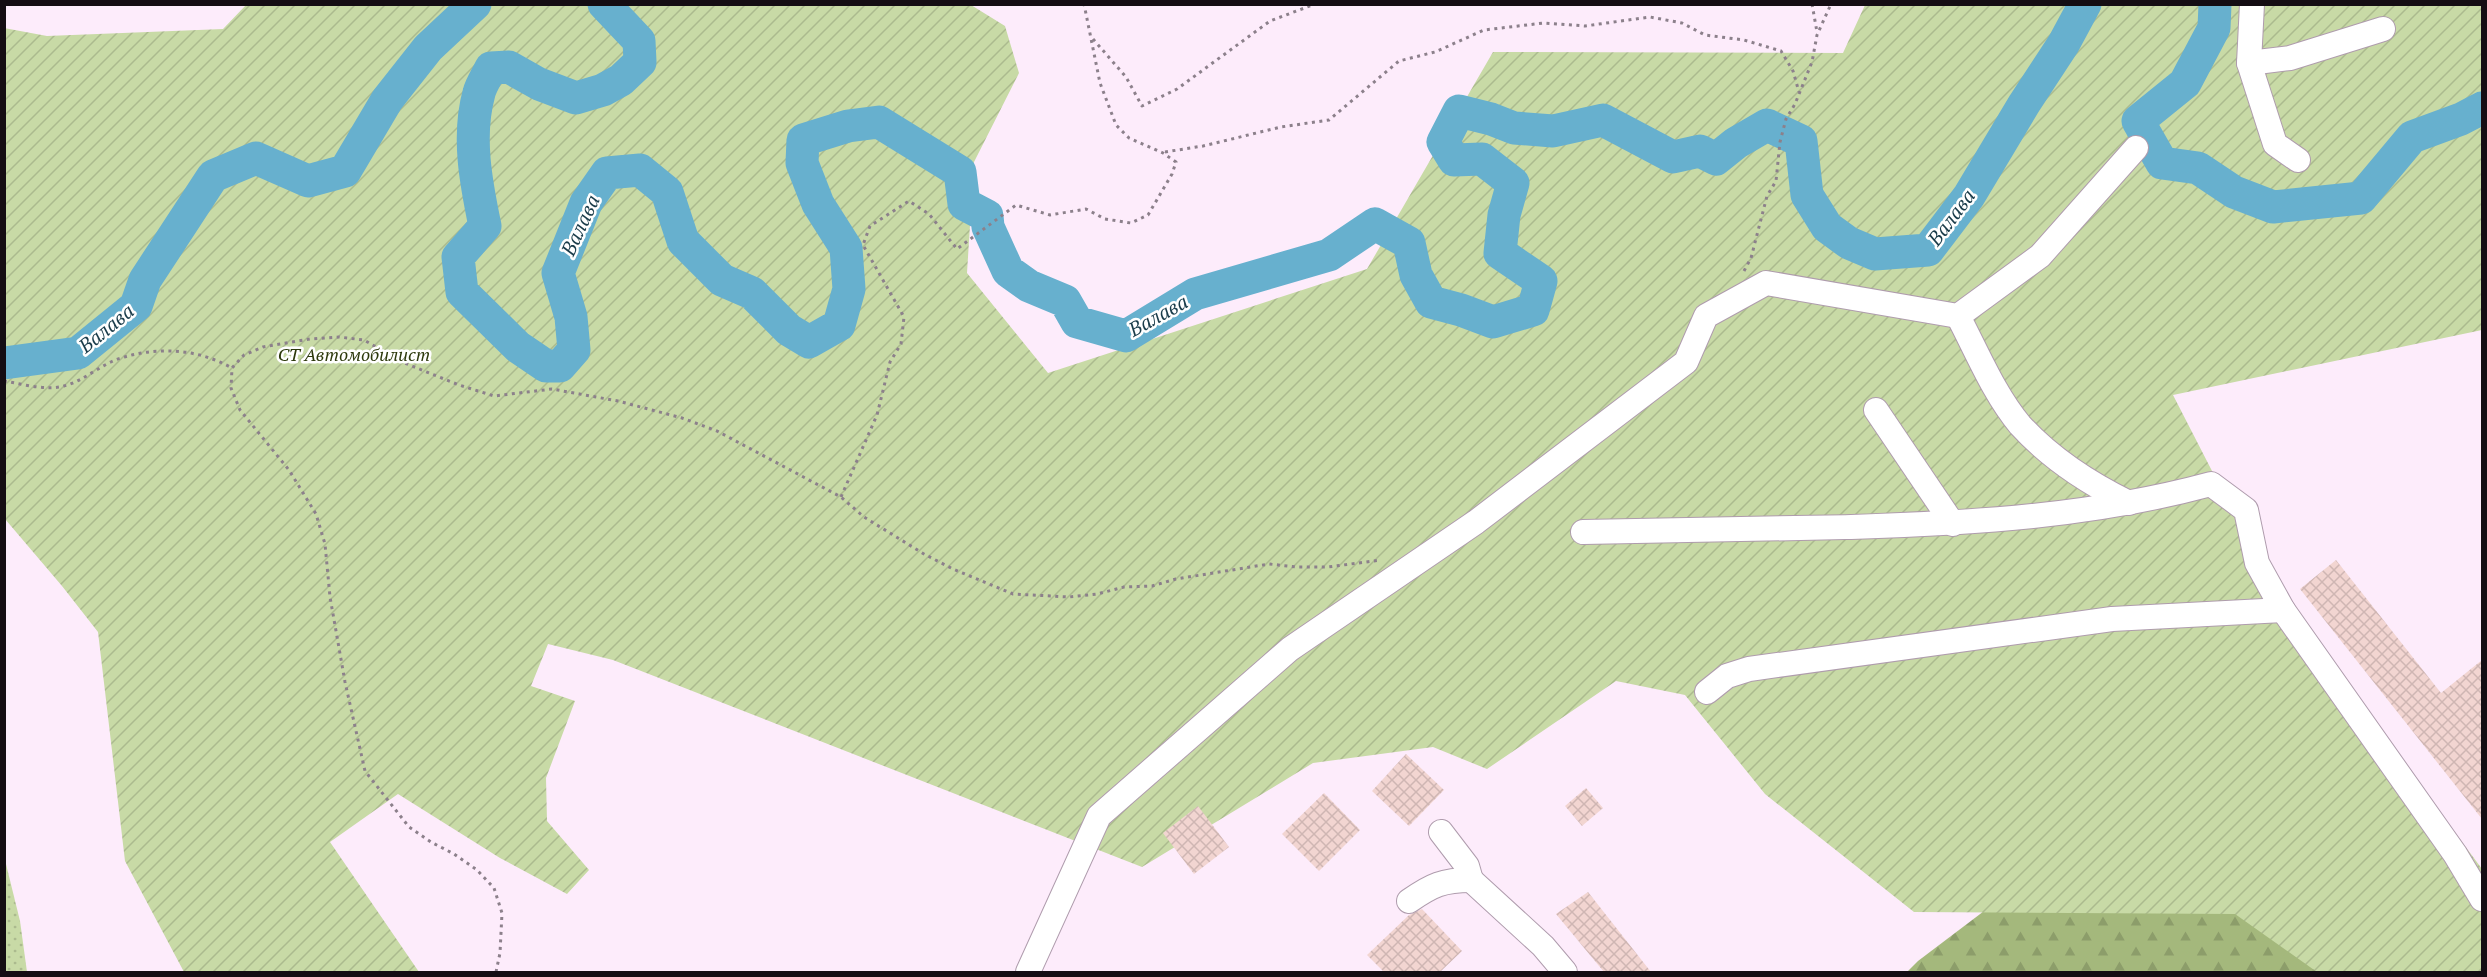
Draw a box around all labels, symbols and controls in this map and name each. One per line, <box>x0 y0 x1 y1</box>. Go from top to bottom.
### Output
water label: Валава <box>1920 183 1981 252</box>
water label: Валава <box>554 190 606 261</box>
water label: Валава <box>1122 288 1193 343</box>
water label: Валава <box>72 297 139 359</box>
park label: СТ Автомобилист <box>278 342 430 366</box>

